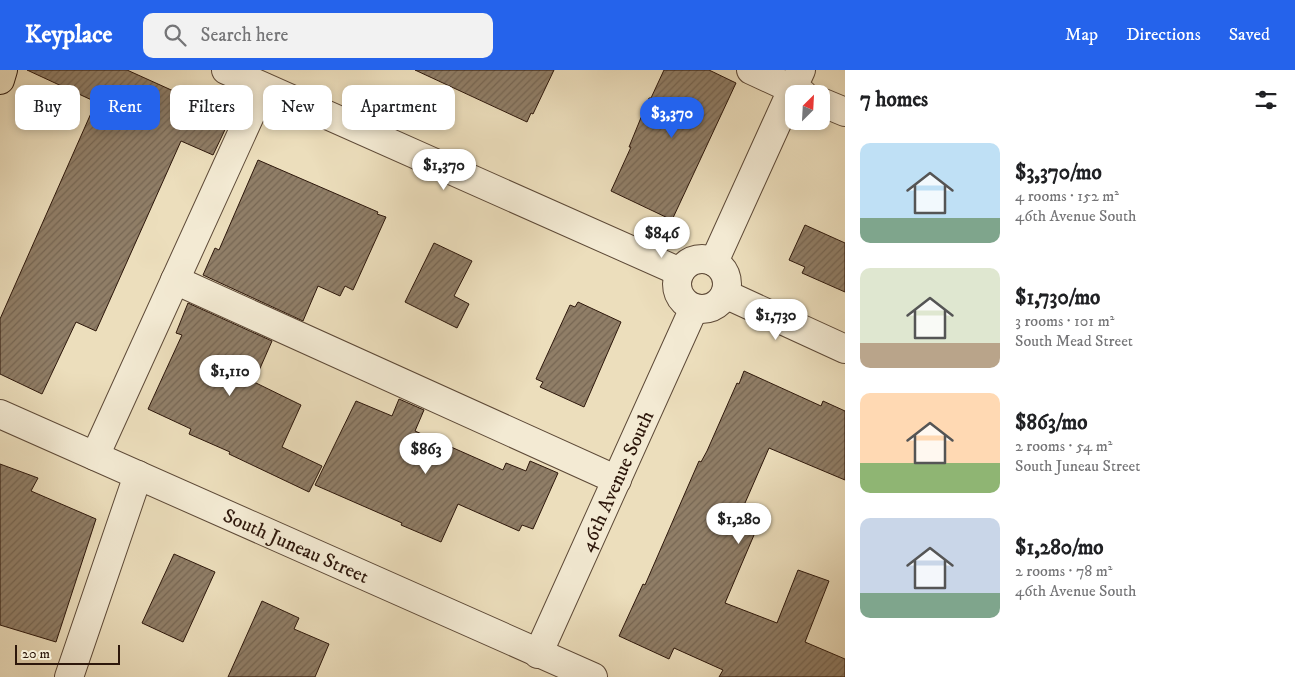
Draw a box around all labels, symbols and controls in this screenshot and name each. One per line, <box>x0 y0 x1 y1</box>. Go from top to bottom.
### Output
search box <box>143 13 493 58</box>
text: Keyplace <box>25 20 113 50</box>
icon: search <box>161 21 189 49</box>
text: Search here <box>201 24 288 47</box>
text: Map <box>1065 24 1098 46</box>
text: Directions <box>1126 24 1201 46</box>
text: Saved <box>1229 24 1270 46</box>
chip: Buy <box>15 85 80 130</box>
chip: Rent <box>90 85 160 130</box>
chip: Filters <box>170 85 253 130</box>
chip: New <box>263 85 332 130</box>
chip: Apartment <box>342 85 455 130</box>
north arrow <box>785 85 830 130</box>
map controls <box>785 85 830 130</box>
icon: filters <box>1252 86 1280 114</box>
text: 7 homes <box>860 87 928 113</box>
pin: $3,370 <box>631 97 713 139</box>
text: $3,370 <box>651 103 693 123</box>
pin: $1,370 <box>403 148 485 191</box>
text: $1,370 <box>423 155 465 175</box>
text: $3,370/mo <box>1015 160 1102 186</box>
icon: home <box>900 163 960 223</box>
text: 4 rooms · 152 m² <box>1015 186 1119 206</box>
text: 46th Avenue South <box>1015 206 1136 226</box>
pin: $846 <box>632 216 692 259</box>
text: $846 <box>645 223 679 243</box>
text: $1,730/mo <box>1015 285 1100 311</box>
icon: home <box>900 288 960 348</box>
pin: $1,730 <box>735 298 817 341</box>
text: $1,730 <box>756 305 796 325</box>
text: 3 rooms · 101 m² <box>1015 311 1114 331</box>
text: South Mead Street <box>1015 331 1133 351</box>
pin: $1,110 <box>189 354 271 397</box>
text: $1,110 <box>210 361 250 381</box>
street label: 46th Avenue South <box>575 407 660 556</box>
text: $863/mo <box>1015 410 1087 436</box>
icon: home <box>900 413 960 473</box>
pin: $863 <box>396 432 456 475</box>
text: 2 rooms · 54 m² <box>1015 436 1112 456</box>
text: $863 <box>410 439 442 459</box>
text: South Juneau Street <box>1015 456 1140 476</box>
pin: $1,280 <box>698 502 780 545</box>
street label: South Juneau Street <box>219 504 372 590</box>
text: $1,280 <box>717 509 761 529</box>
text: $1,280/mo <box>1015 535 1104 561</box>
icon: home <box>900 538 960 598</box>
text: 2 rooms · 78 m² <box>1015 561 1112 581</box>
text: 46th Avenue South <box>1015 581 1136 601</box>
scale bar <box>15 642 120 665</box>
text: 20 m <box>22 645 50 663</box>

